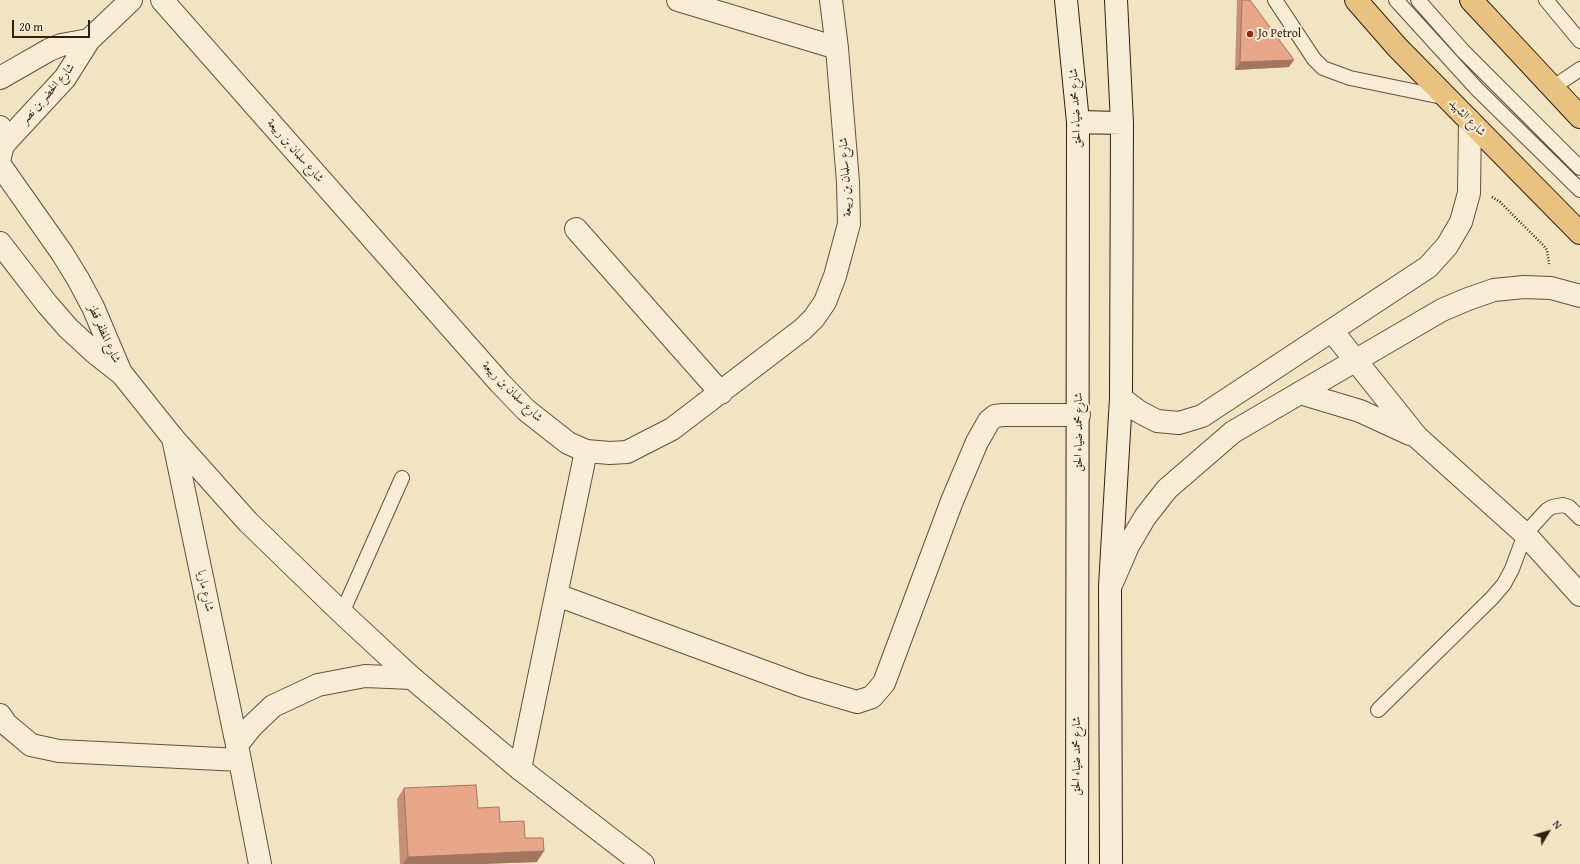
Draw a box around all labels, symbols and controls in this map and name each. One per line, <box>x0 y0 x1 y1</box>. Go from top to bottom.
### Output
scale bar <box>14 12 92 38</box>
text: 20 m <box>19 18 43 35</box>
place label: Jo Petrol <box>1258 27 1301 41</box>
marker: Jo Petrol <box>1245 29 1255 39</box>
street label: شارع الخضر بن نصر <box>18 61 78 127</box>
street label: شارع محمد ضياء الحق <box>1067 68 1085 148</box>
street label: شارع الشهيد <box>1445 96 1489 140</box>
street label: شارع سلمان بن ربيعة <box>263 116 327 186</box>
street label: شارع سلمان بن ربيعة <box>837 137 855 217</box>
street label: شارع المظفر قطز <box>85 303 123 365</box>
street label: شارع سلمان بن ربيعة <box>479 359 545 425</box>
street label: شارع محمد ضياء الحق <box>1072 392 1086 472</box>
street label: شارع ماريا <box>194 569 216 613</box>
street label: شارع محمد ضياء الحق <box>1070 716 1084 796</box>
north arrow <box>1528 812 1568 852</box>
text: N <box>1549 817 1566 832</box>

